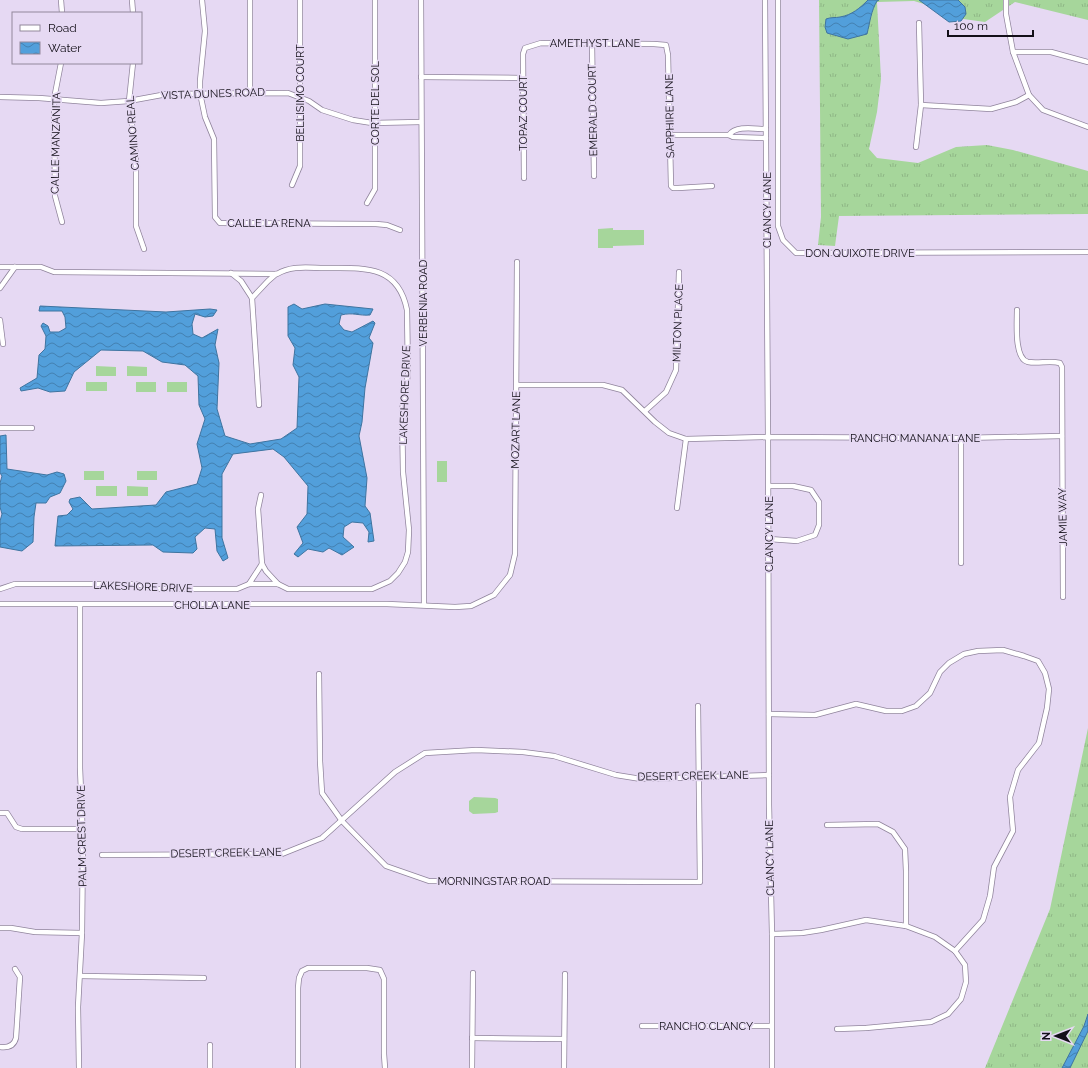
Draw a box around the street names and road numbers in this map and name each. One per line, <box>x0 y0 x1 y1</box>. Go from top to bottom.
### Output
street label: AMETHYST LANE <box>550 37 640 50</box>
street label: BELLISIMO COURT <box>294 44 307 142</box>
street label: CORTE DEL SOL <box>369 60 382 145</box>
street label: EMERALD COURT <box>586 63 600 156</box>
street label: SAPPHIRE LANE <box>663 73 677 158</box>
street label: TOPAZ COURT <box>517 75 530 151</box>
street label: VISTA DUNES ROAD <box>161 86 265 102</box>
street label: CALLE MANZANITA <box>49 91 63 194</box>
street label: CAMINO REAL <box>124 95 142 171</box>
street label: CLANCY LANE <box>761 172 774 248</box>
street label: CALLE LA RENA <box>227 217 311 230</box>
street label: DON QUIXOTE DRIVE <box>805 247 915 260</box>
street label: VERBENIA ROAD <box>417 259 430 346</box>
street label: MILTON PLACE <box>670 283 686 362</box>
street label: LAKESHORE DRIVE <box>397 345 413 445</box>
street label: MOZART LANE <box>509 391 523 469</box>
street label: RANCHO MANANA LANE <box>850 432 980 445</box>
street label: JAMIE WAY <box>1056 488 1070 546</box>
street label: CLANCY LANE <box>763 496 776 572</box>
street label: LAKESHORE DRIVE <box>93 579 193 595</box>
street label: CHOLLA LANE <box>174 599 250 612</box>
street label: DESERT CREEK LANE <box>637 769 749 783</box>
street label: PALM CREST DRIVE <box>75 785 89 887</box>
street label: CLANCY LANE <box>763 820 777 896</box>
street label: DESERT CREEK LANE <box>170 846 282 860</box>
street label: MORNINGSTAR ROAD <box>437 875 551 888</box>
street label: RANCHO CLANCY <box>659 1020 753 1033</box>

